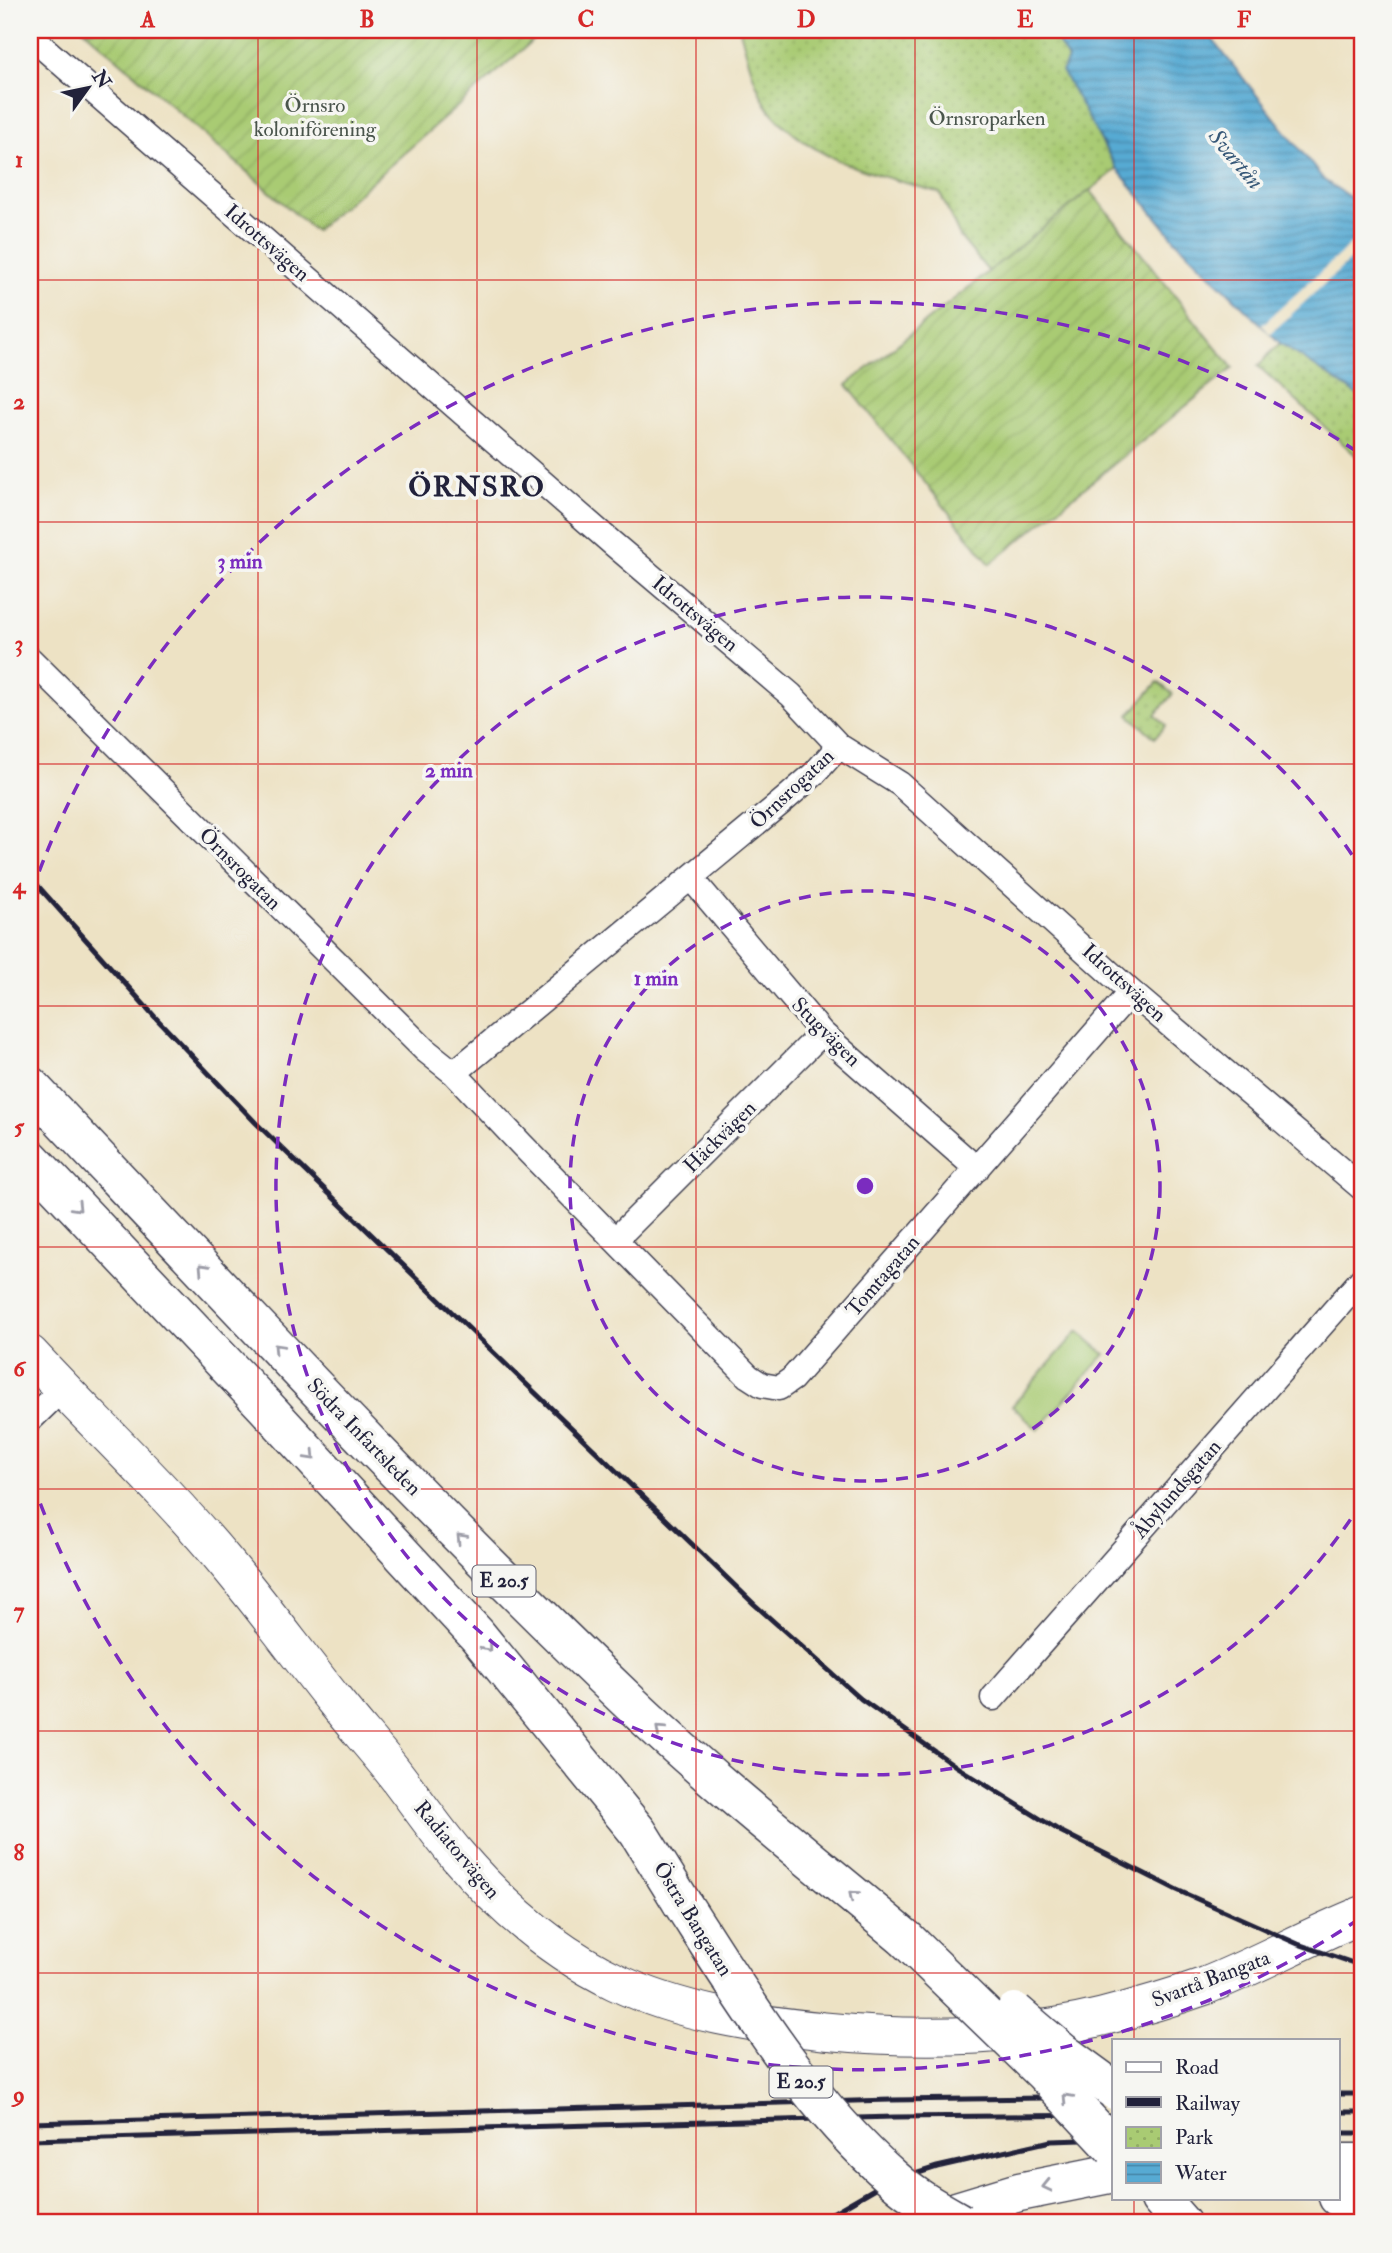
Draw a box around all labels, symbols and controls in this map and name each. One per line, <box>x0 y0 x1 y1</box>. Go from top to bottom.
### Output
text: A <box>140 5 156 34</box>
text: B <box>359 5 375 34</box>
text: C <box>578 5 594 34</box>
text: D <box>797 5 815 34</box>
text: E <box>1017 5 1034 34</box>
text: F <box>1237 5 1252 34</box>
north arrow <box>52 52 122 122</box>
text: N <box>86 65 117 94</box>
park label: Örnsro koloniförening <box>254 92 377 143</box>
park label: Örnsroparken <box>928 105 1046 132</box>
water label: Svartån <box>1201 122 1270 196</box>
text: 1 <box>15 145 23 174</box>
street label: Idrottsvägen <box>219 198 316 288</box>
text: 2 <box>13 387 25 416</box>
district label: ÖRNSRO <box>408 470 546 505</box>
text: 3 min <box>217 548 263 575</box>
street label: Idrottsvägen <box>646 570 744 658</box>
text: 3 <box>15 629 23 658</box>
street label: Örnsrogatan <box>744 743 840 835</box>
text: 2 min <box>425 757 473 784</box>
street label: Örnsrogatan <box>193 822 287 916</box>
text: 4 <box>12 871 27 900</box>
street label: Idrottsvägen <box>1076 938 1172 1028</box>
text: 1 min <box>634 965 678 992</box>
street label: Stugvägen <box>785 991 867 1073</box>
street label: Häckvägen <box>678 1095 762 1179</box>
text: 5 <box>14 1112 25 1141</box>
centre of rings <box>853 1174 877 1198</box>
one-way arrow <box>68 1199 81 1212</box>
street label: Tomtagatan <box>840 1229 926 1323</box>
one-way arrow <box>198 1264 211 1277</box>
one-way arrow <box>273 1343 286 1356</box>
text: 6 <box>13 1354 27 1383</box>
street label: Södra Infartsleden <box>301 1372 427 1502</box>
street label: Åbylundsgatan <box>1126 1434 1227 1545</box>
one-way arrow <box>303 1448 316 1461</box>
one-way arrow <box>457 1534 470 1547</box>
road number: E 20.5 <box>472 1566 536 1596</box>
text: 7 <box>14 1596 25 1625</box>
one-way arrow <box>479 1638 491 1651</box>
one-way arrow <box>655 1726 668 1739</box>
street label: Radiatorvägen <box>408 1795 506 1905</box>
text: 8 <box>14 1838 25 1867</box>
street label: Östra Bangatan <box>647 1857 739 1982</box>
one-way arrow <box>849 1891 862 1903</box>
street label: Svartå Bangata <box>1148 1944 1274 2014</box>
legend <box>1112 2039 1340 2200</box>
text: Road <box>1175 2054 1220 2081</box>
road number: E 20.5 <box>770 2066 832 2098</box>
text: 9 <box>11 2080 25 2109</box>
text: Railway <box>1175 2090 1241 2117</box>
one-way arrow <box>1063 2093 1076 2106</box>
text: Park <box>1175 2124 1213 2151</box>
text: Water <box>1174 2160 1227 2187</box>
one-way arrow <box>1041 2178 1053 2192</box>

